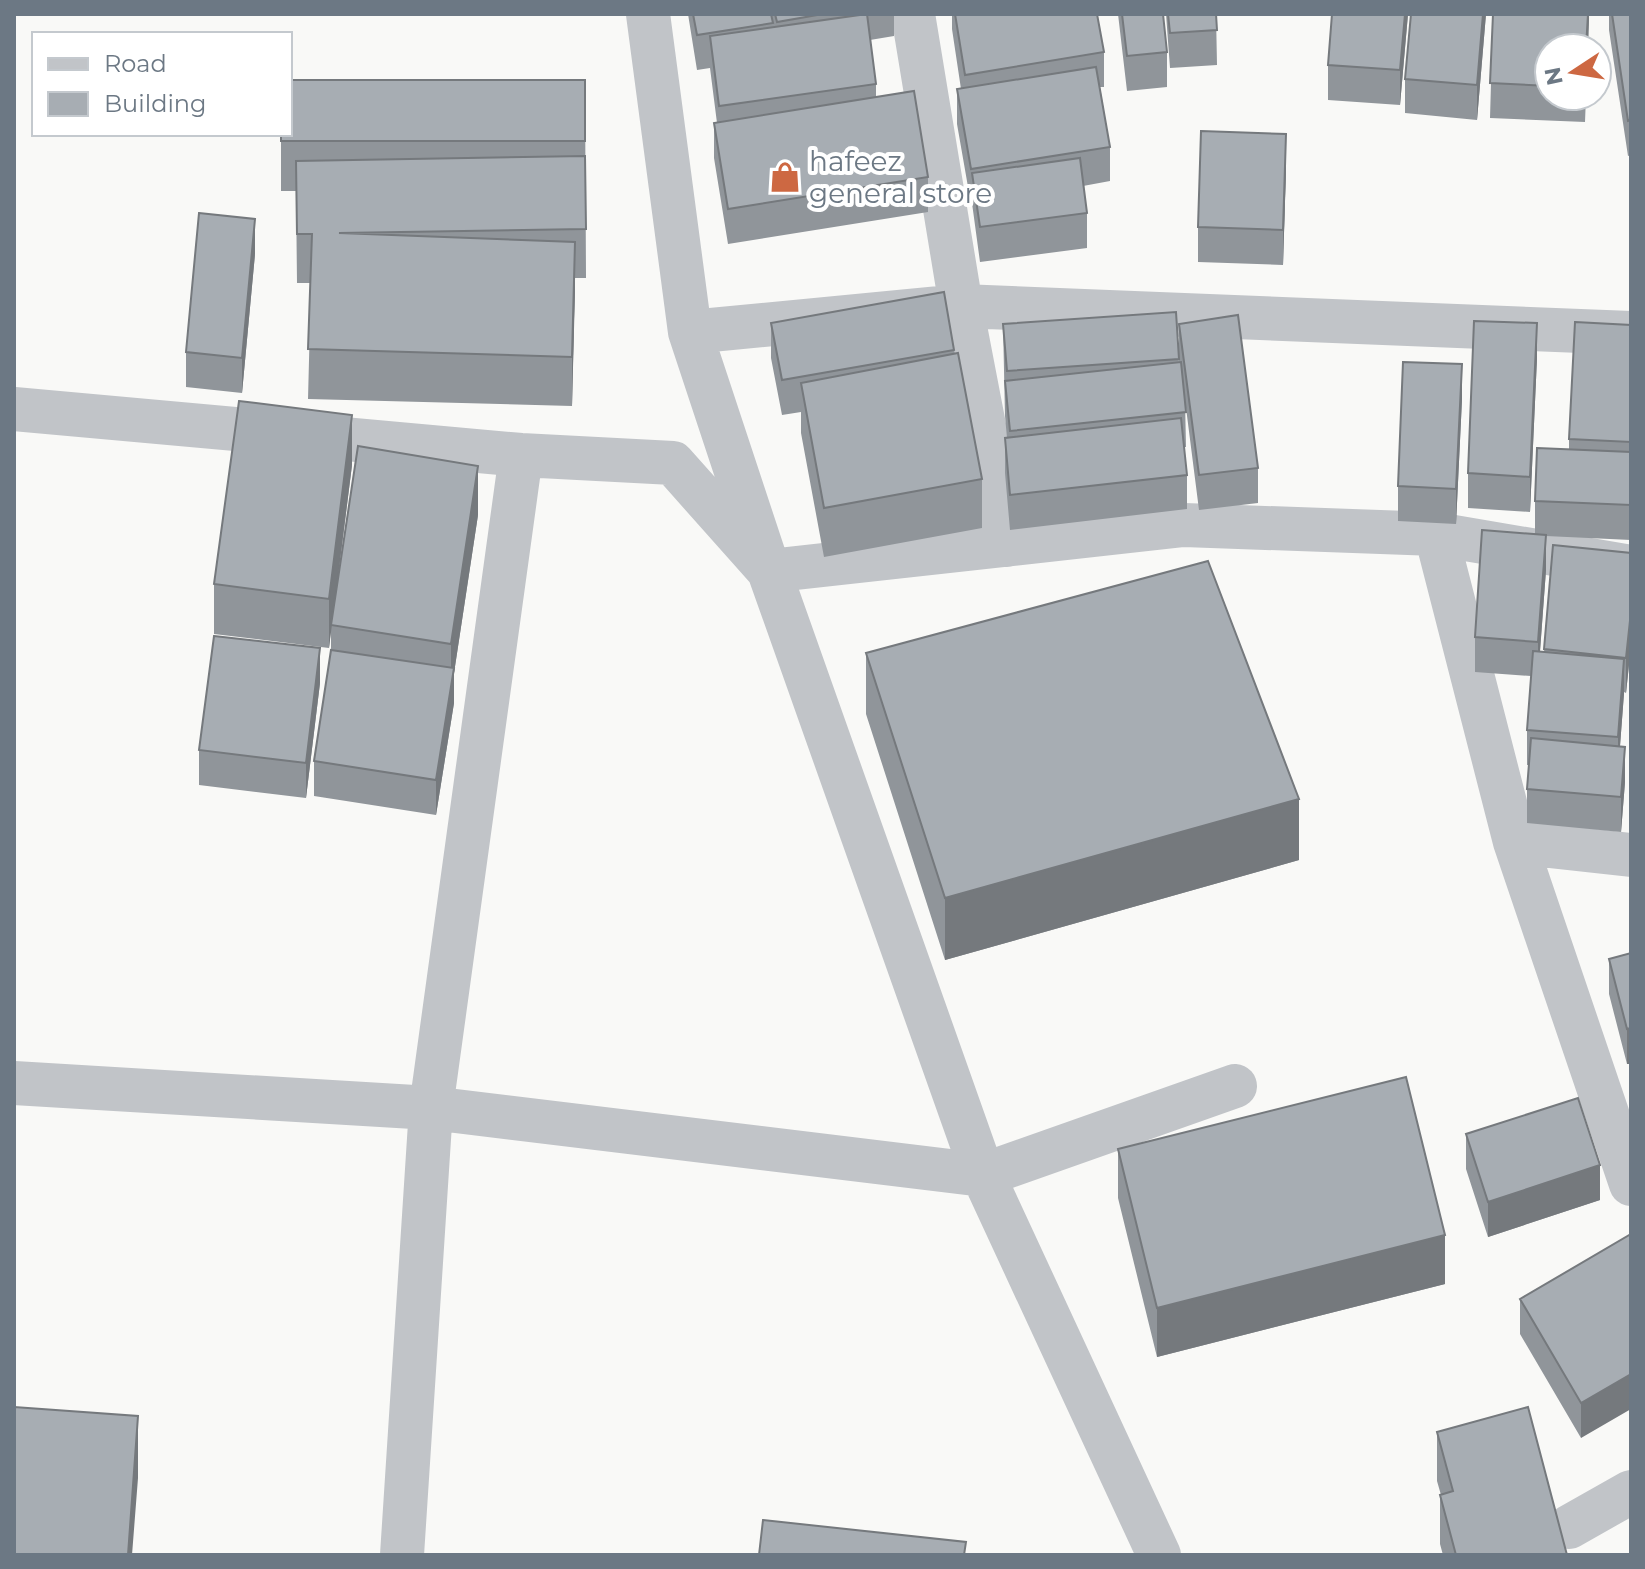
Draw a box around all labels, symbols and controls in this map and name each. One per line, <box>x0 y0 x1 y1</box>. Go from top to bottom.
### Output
legend <box>32 32 292 136</box>
north arrow <box>1533 32 1613 112</box>
text: Road <box>104 49 167 78</box>
text: N <box>1539 65 1569 88</box>
text: Building <box>104 89 207 118</box>
place label: hafeez general store <box>809 144 992 210</box>
shop icon: hafeez general store <box>768 160 802 194</box>

